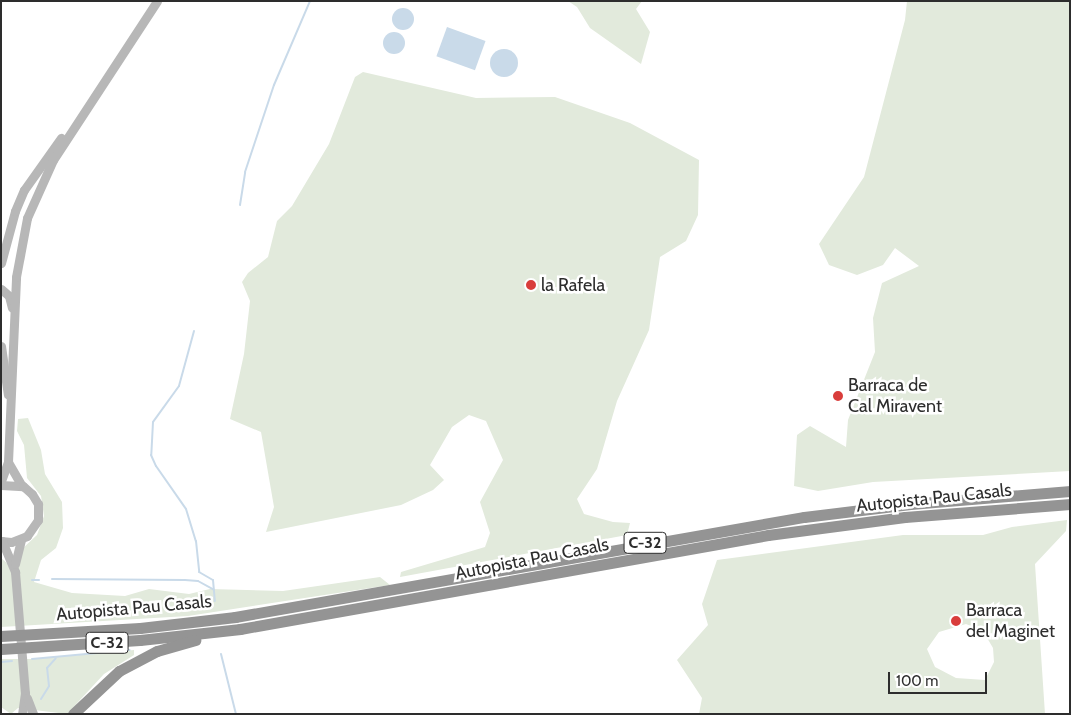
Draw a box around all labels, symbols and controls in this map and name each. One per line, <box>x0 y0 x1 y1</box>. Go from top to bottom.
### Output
place label: la Rafela <box>541 274 605 296</box>
marker: la Rafela <box>525 279 537 291</box>
place label: Barraca de Cal Miravent <box>848 375 942 418</box>
marker: Barraca de Cal Miravent <box>832 390 844 402</box>
street label: Autopista Pau Casals <box>855 479 1013 517</box>
road number: C-32 <box>622 530 668 556</box>
street label: Autopista Pau Casals <box>453 534 611 584</box>
street label: Autopista Pau Casals <box>55 590 213 626</box>
place label: Barraca del Maginet <box>966 600 1055 642</box>
marker: Barraca del Maginet <box>950 615 962 627</box>
road number: C-32 <box>84 630 130 656</box>
scale bar <box>891 662 990 694</box>
text: 100 m <box>896 672 938 690</box>

